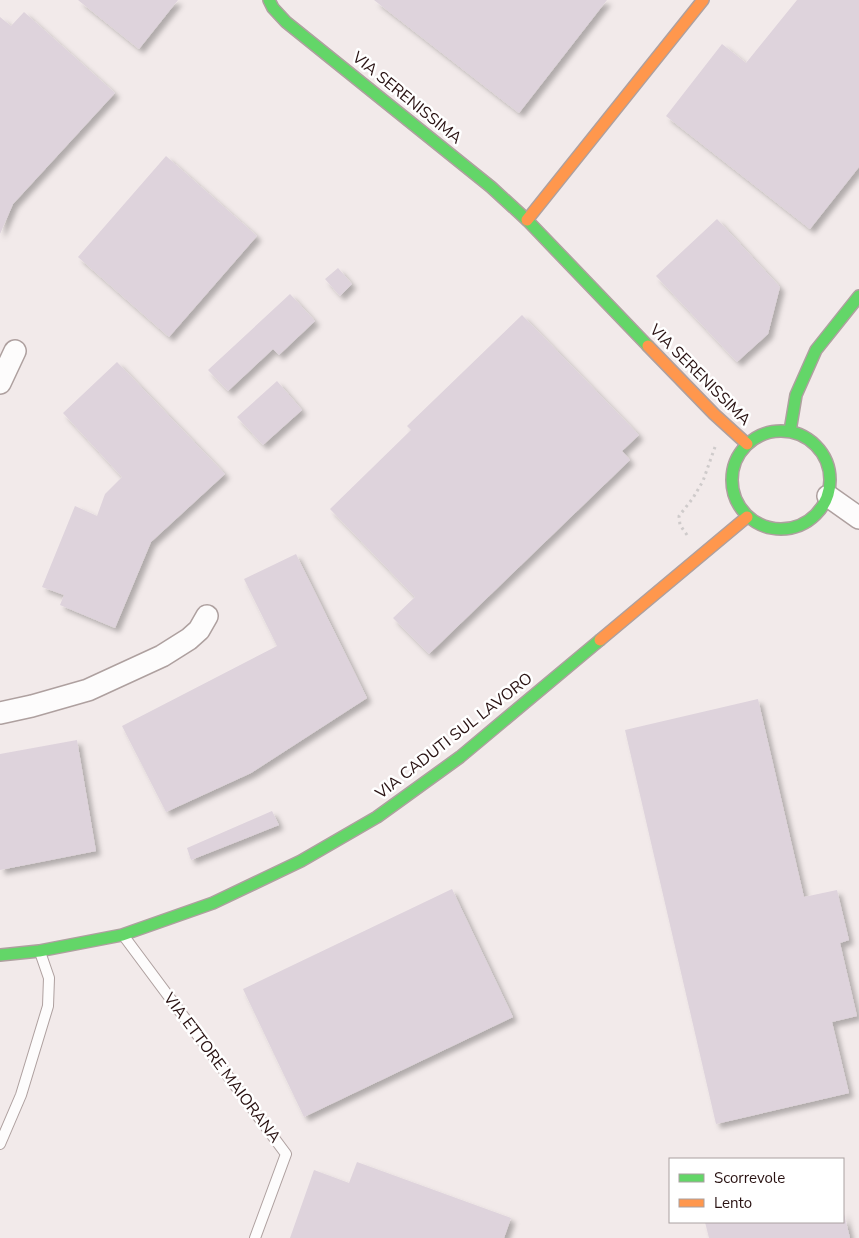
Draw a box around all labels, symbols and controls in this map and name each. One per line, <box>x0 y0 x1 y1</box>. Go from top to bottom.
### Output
street label: VIA SERENISSIMA <box>347 46 467 149</box>
street label: VIA SERENISSIMA <box>644 319 756 431</box>
street label: VIA CADUTI SUL LAVORO <box>370 668 537 805</box>
street label: VIA ETTORE MAIORANA <box>158 988 286 1148</box>
legend <box>669 1158 844 1223</box>
text: Scorrevole <box>714 1168 785 1188</box>
text: Lento <box>714 1193 752 1213</box>

